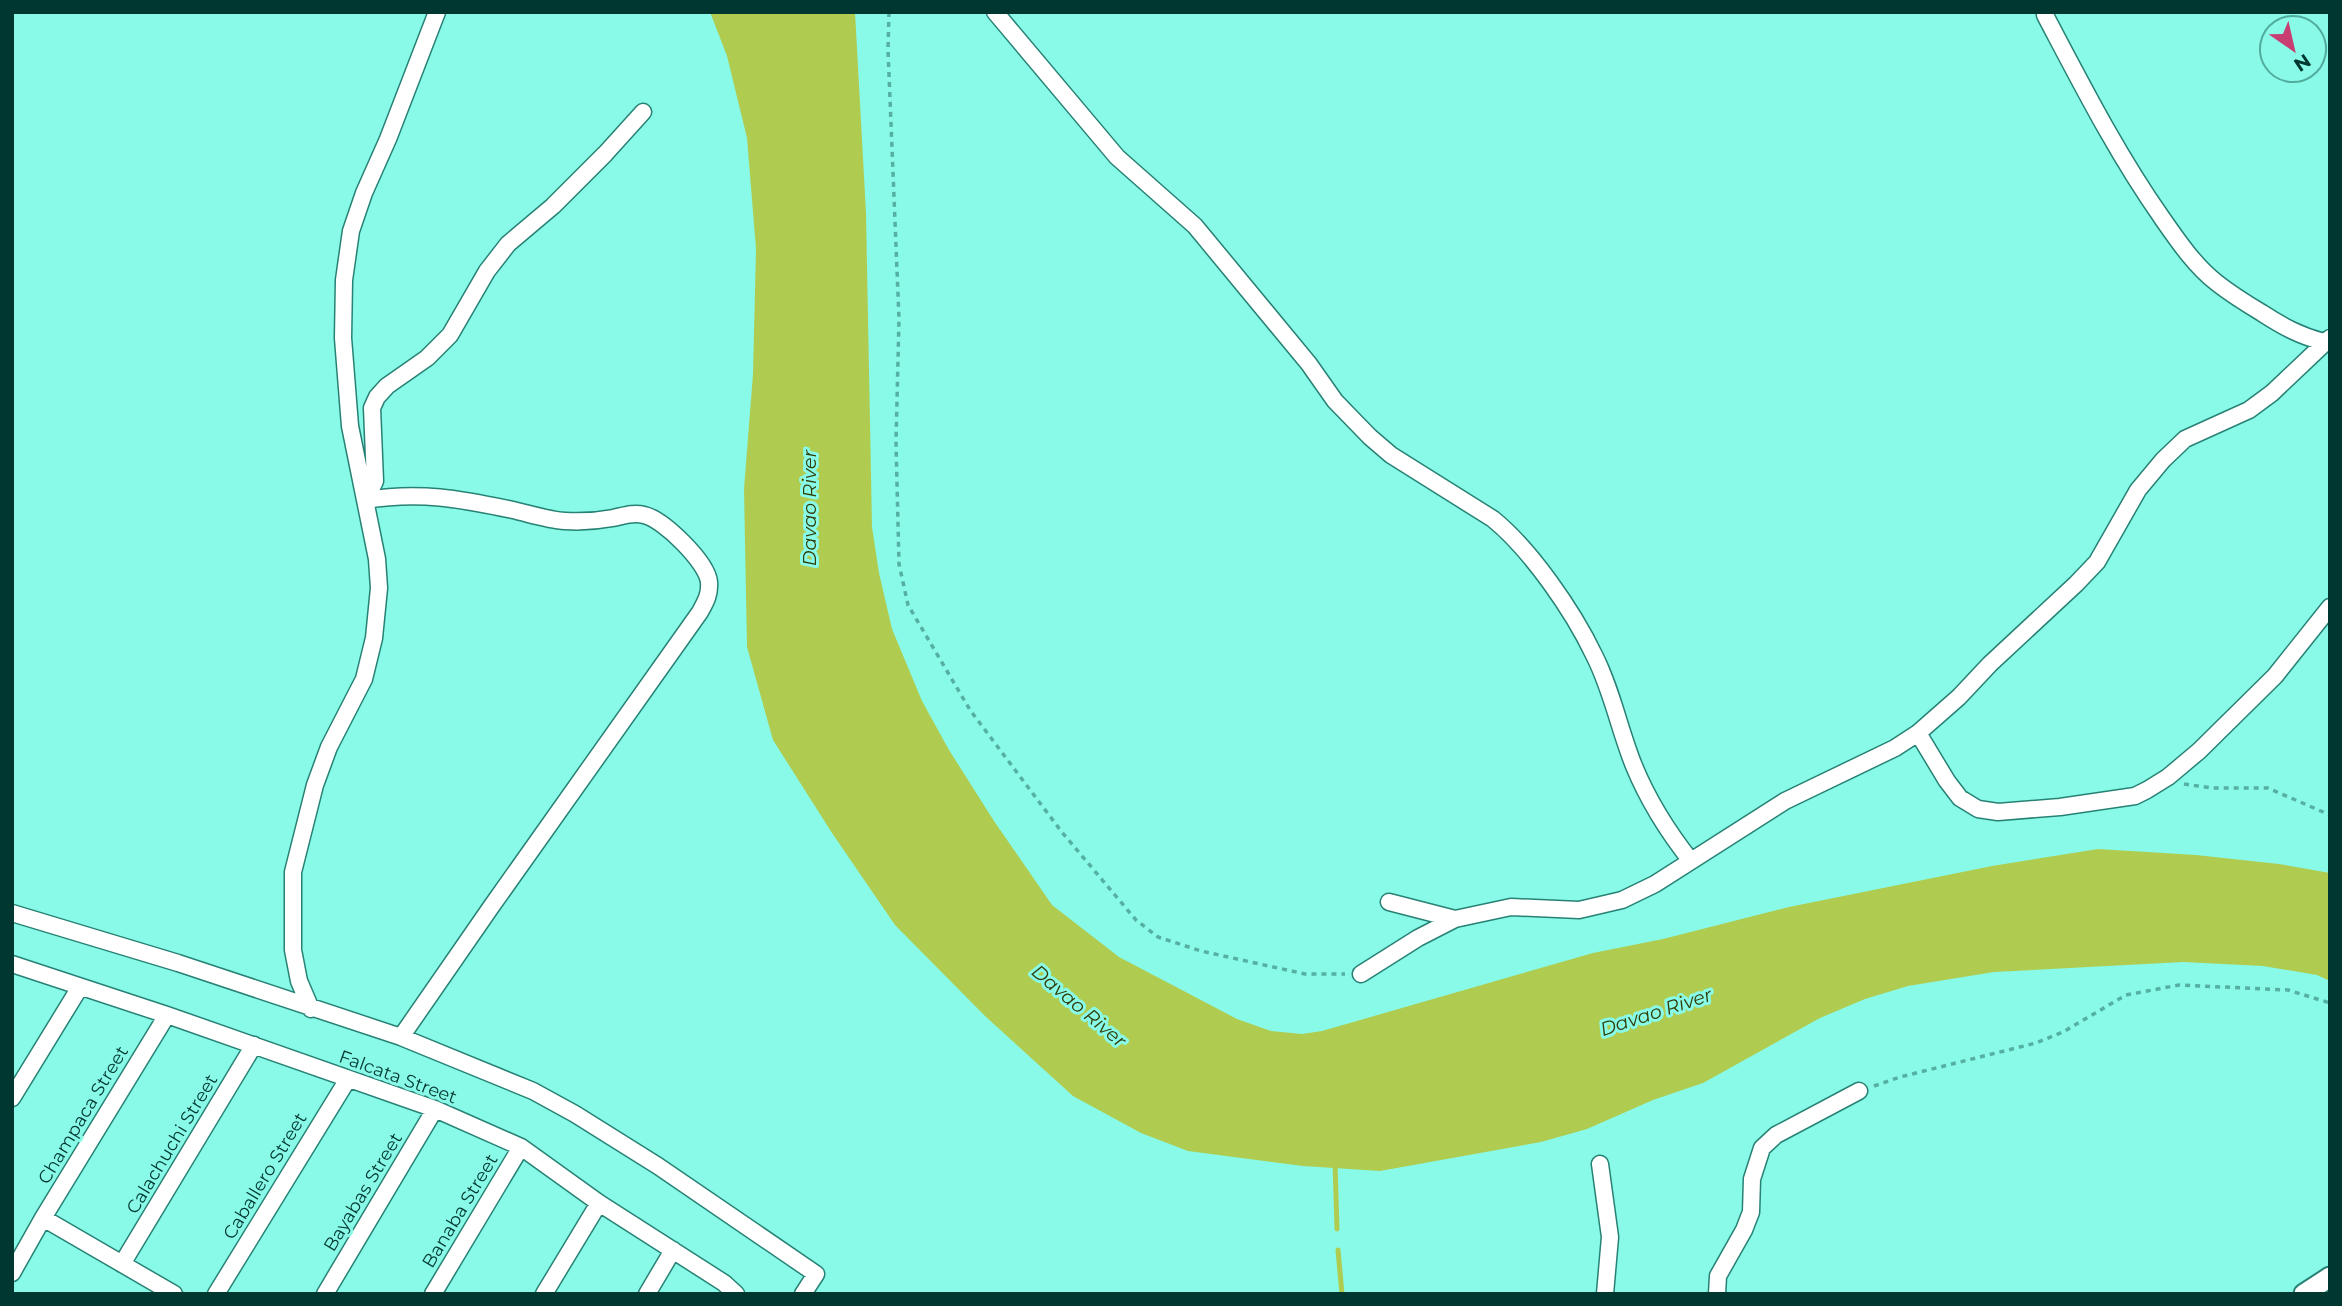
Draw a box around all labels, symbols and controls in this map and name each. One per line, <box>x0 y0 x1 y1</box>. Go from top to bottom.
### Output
north arrow <box>2258 14 2328 84</box>
text: N <box>2289 49 2315 77</box>
water label: Davao River <box>798 449 821 566</box>
water label: Davao River <box>1027 960 1131 1052</box>
water label: Davao River <box>1597 983 1715 1041</box>
street label: Champaca Street <box>33 1042 133 1188</box>
street label: Falcata Street <box>336 1045 460 1109</box>
street label: Calachuchi Street <box>122 1070 222 1218</box>
street label: Caballero Street <box>218 1109 312 1243</box>
street label: Bayabas Street <box>319 1129 407 1255</box>
street label: Banaba Street <box>417 1150 503 1272</box>

